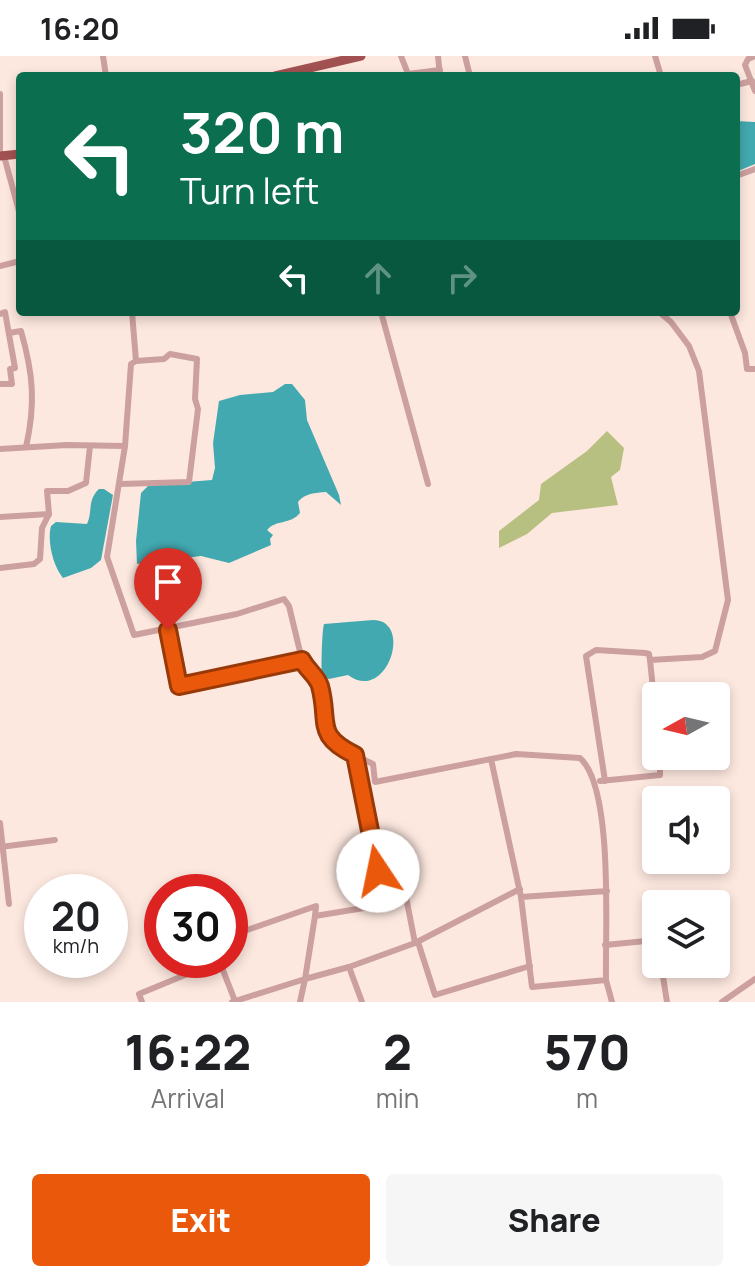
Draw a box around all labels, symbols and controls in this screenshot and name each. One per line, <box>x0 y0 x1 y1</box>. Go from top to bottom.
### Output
text: 16:20 <box>40 8 120 49</box>
text: 320 m <box>180 93 344 170</box>
icon: left <box>48 104 152 208</box>
text: Turn left <box>180 166 319 215</box>
icon: left <box>272 256 316 300</box>
icon: ahead <box>356 256 400 300</box>
icon: right <box>440 256 484 300</box>
pin <box>134 548 202 630</box>
icon: arrive <box>146 560 190 604</box>
north arrow <box>642 682 730 770</box>
map controls <box>642 682 730 978</box>
button: sound <box>642 786 730 874</box>
position arrow <box>336 829 420 913</box>
speed limit sign: 30 <box>144 874 248 978</box>
text: 20 <box>51 888 101 943</box>
button: layers <box>642 890 730 978</box>
text: km/h <box>53 932 99 959</box>
text: 16:22 <box>124 1019 251 1084</box>
text: 2 <box>383 1019 412 1084</box>
text: 570 <box>544 1019 631 1084</box>
text: Arrival <box>151 1080 225 1116</box>
text: min <box>376 1080 419 1116</box>
text: m <box>576 1080 598 1116</box>
button: Exit <box>32 1174 370 1266</box>
button: Share <box>386 1174 723 1266</box>

